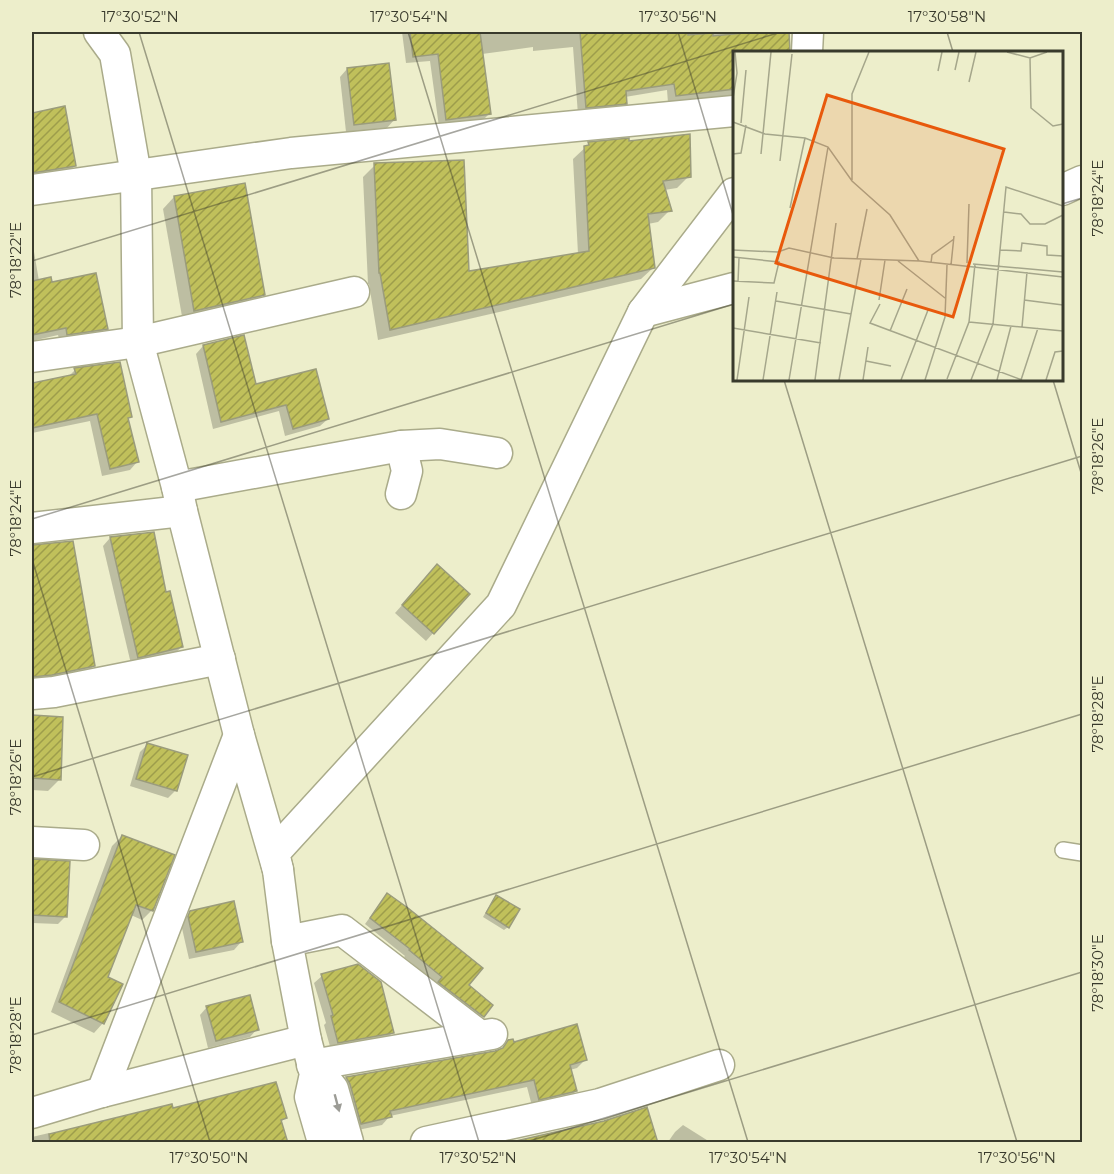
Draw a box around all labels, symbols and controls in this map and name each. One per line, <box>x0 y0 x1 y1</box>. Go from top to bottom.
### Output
text: 17°30'52"N <box>101 7 179 26</box>
text: 17°30'54"N <box>370 7 448 26</box>
text: 17°30'56"N <box>639 7 717 26</box>
text: 17°30'58"N <box>908 7 986 26</box>
inset map <box>733 51 1063 381</box>
text: 78°18'24"E <box>1088 160 1107 236</box>
text: 78°18'22"E <box>6 222 25 298</box>
text: 78°18'26"E <box>1088 418 1107 494</box>
text: 78°18'24"E <box>6 480 25 556</box>
text: 78°18'28"E <box>1088 675 1107 753</box>
text: 78°18'26"E <box>6 739 25 815</box>
text: 78°18'30"E <box>1088 934 1107 1012</box>
text: 78°18'28"E <box>6 996 25 1074</box>
one-way arrow <box>333 1094 343 1112</box>
text: 17°30'50"N <box>170 1148 248 1167</box>
text: 17°30'52"N <box>439 1148 517 1167</box>
text: 17°30'54"N <box>709 1148 787 1167</box>
text: 17°30'56"N <box>978 1148 1056 1167</box>

